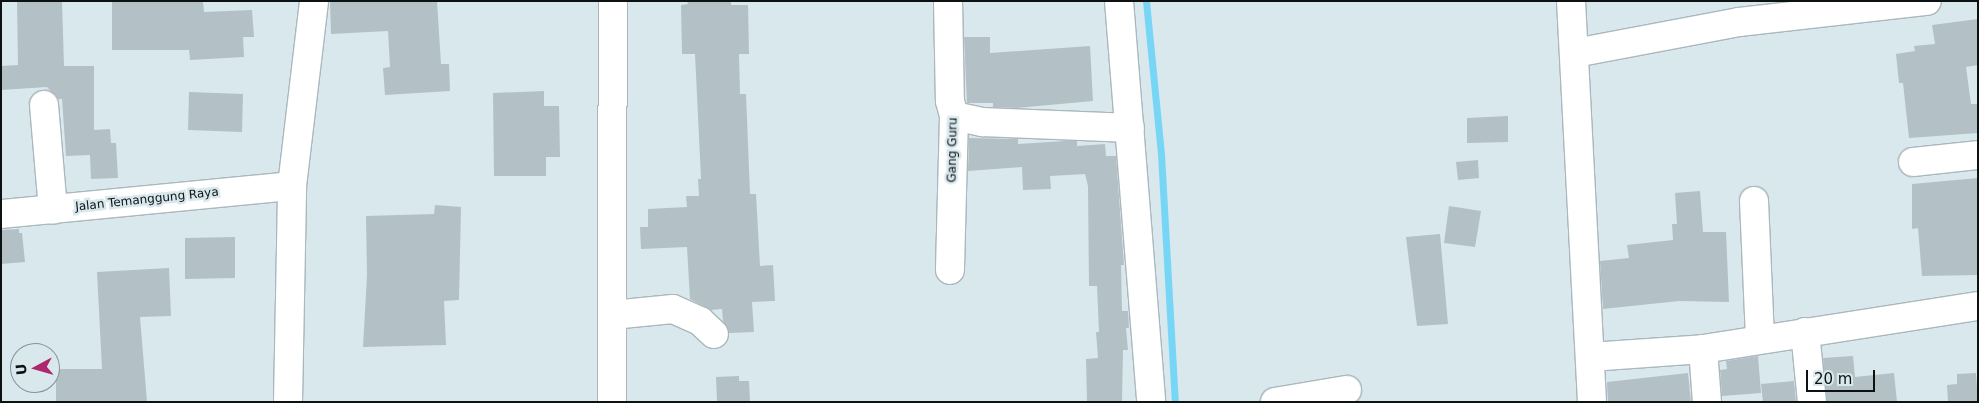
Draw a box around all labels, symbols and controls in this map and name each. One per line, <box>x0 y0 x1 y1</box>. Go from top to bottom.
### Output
street label: Gang Guru <box>945 117 961 183</box>
street label: Jalan Temanggung Raya <box>75 185 219 215</box>
north arrow <box>10 343 60 393</box>
scale bar <box>1809 360 1878 392</box>
text: U <box>13 363 30 376</box>
text: 20 m <box>1814 370 1852 388</box>

